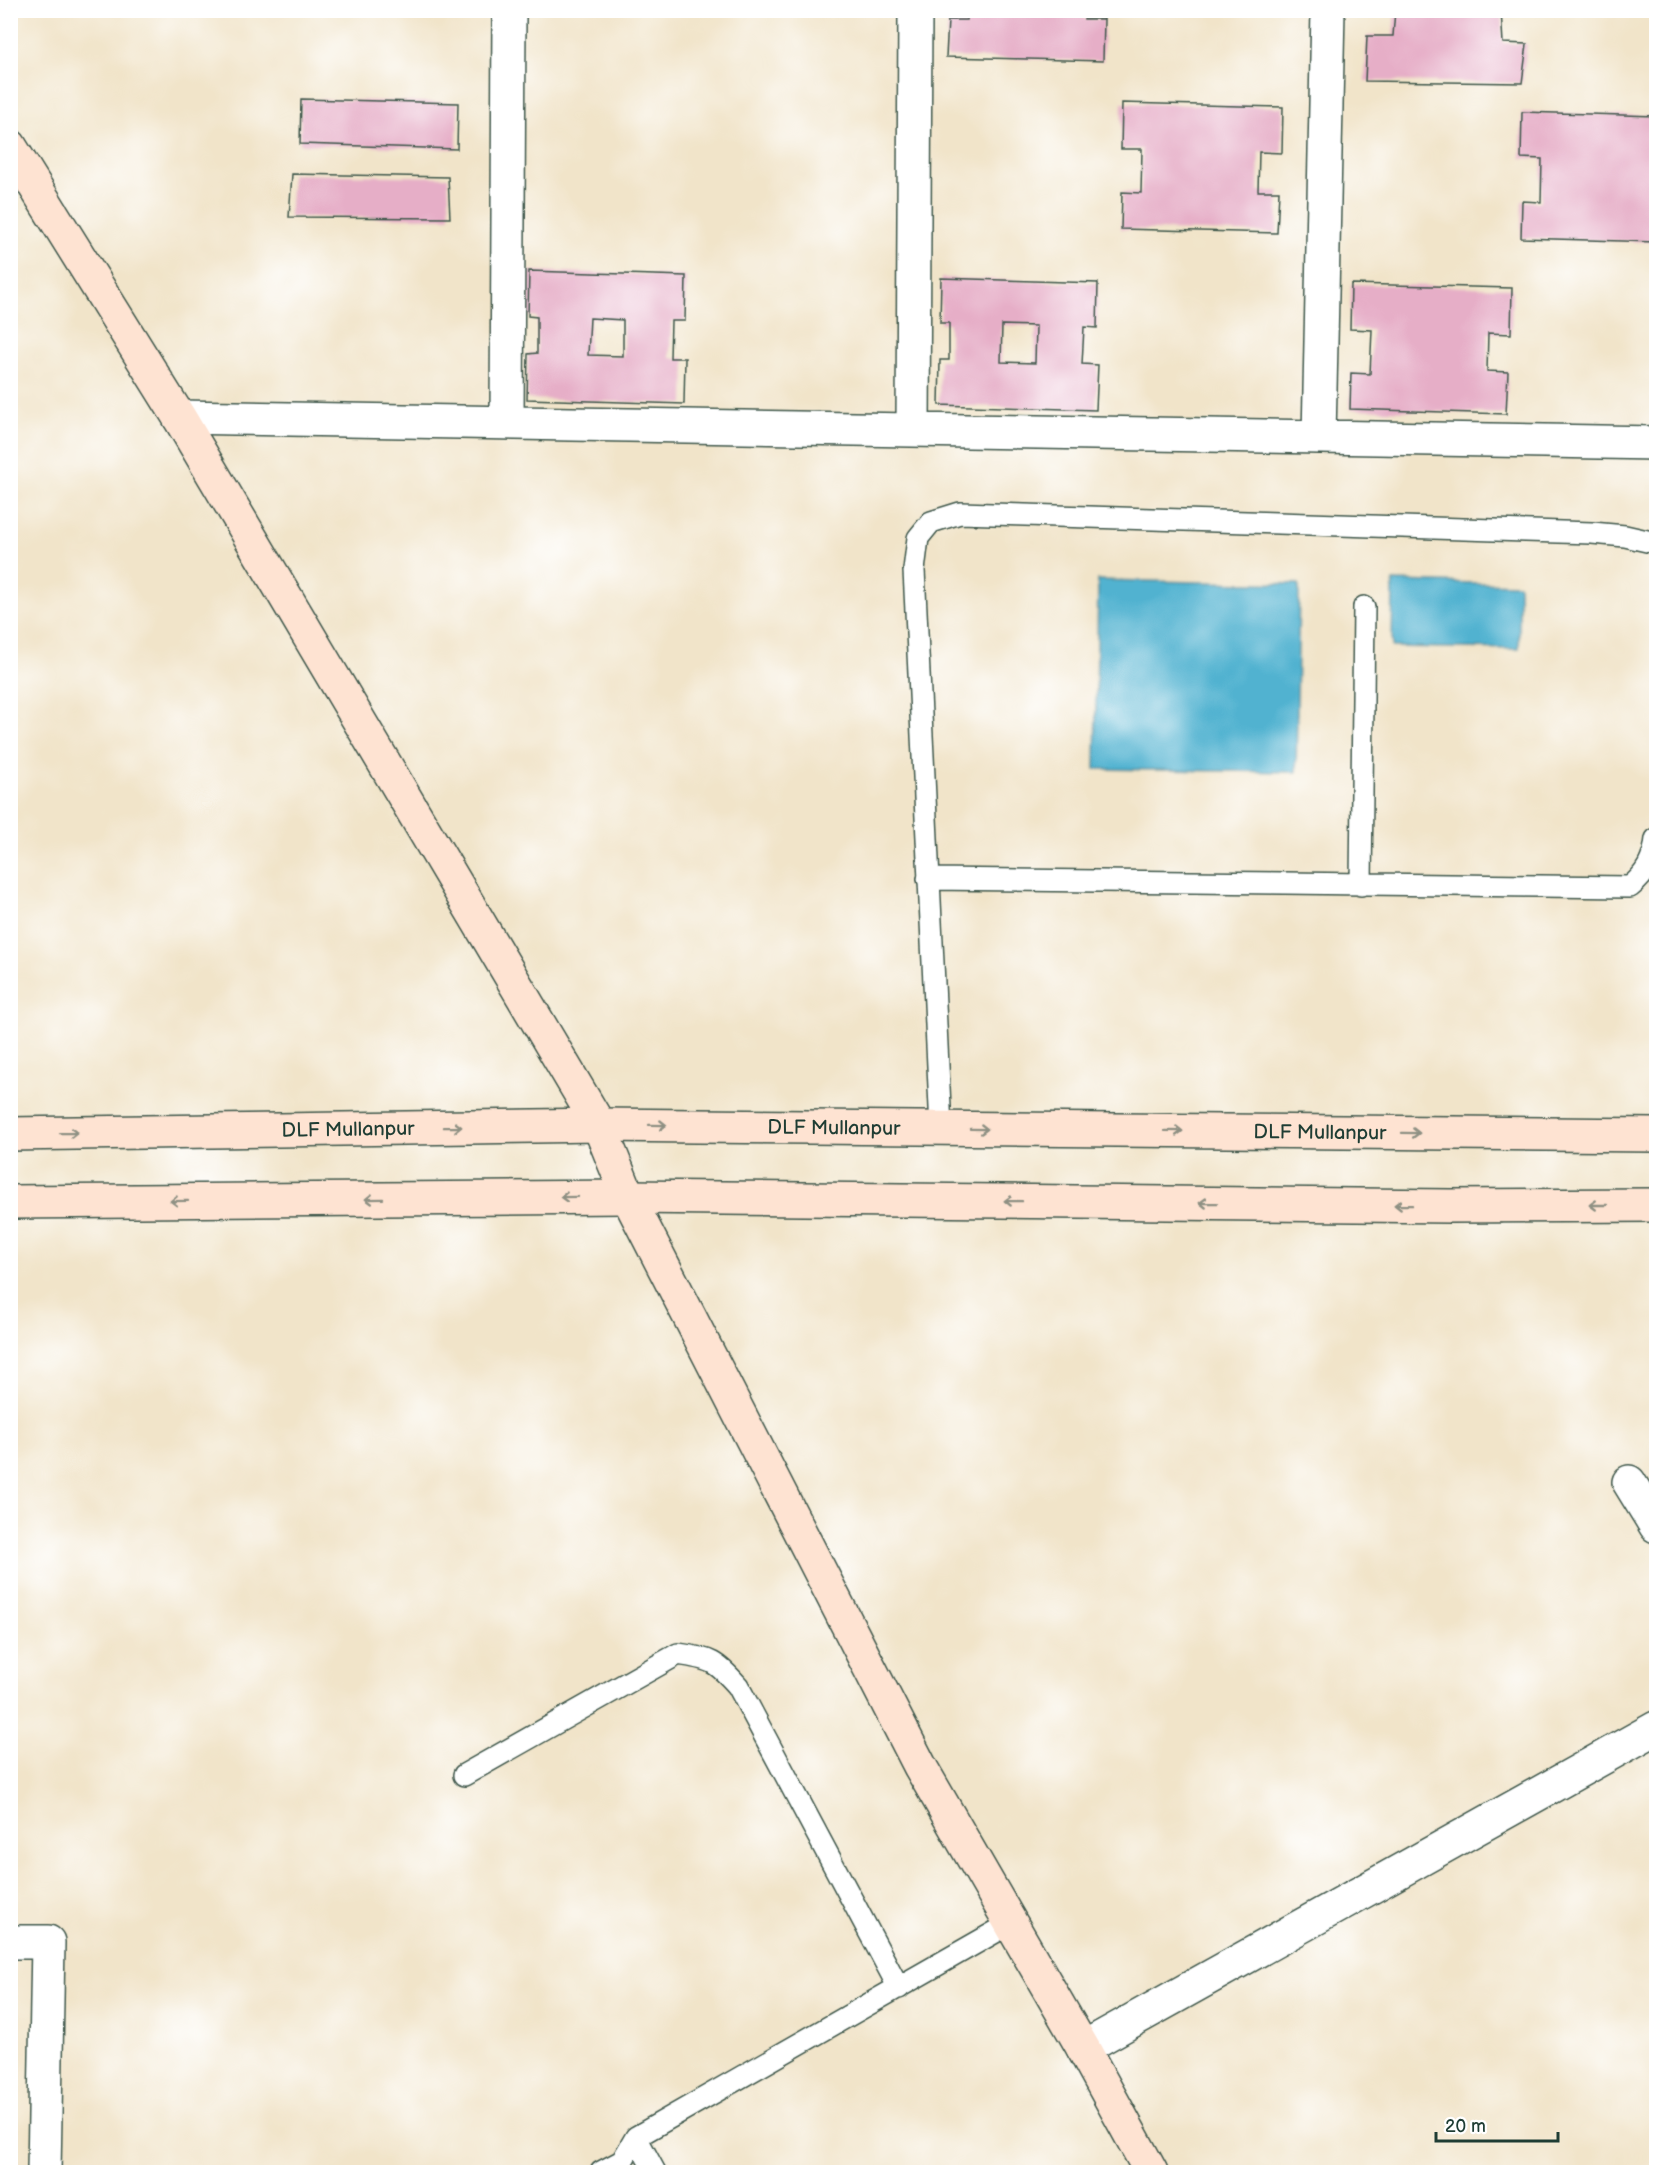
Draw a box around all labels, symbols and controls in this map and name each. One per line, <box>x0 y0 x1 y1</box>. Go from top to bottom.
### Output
street label: DLF Mullanpur <box>767 1116 901 1141</box>
street label: DLF Mullanpur <box>281 1117 415 1143</box>
one-way arrow <box>647 1120 667 1131</box>
street label: DLF Mullanpur <box>1253 1120 1387 1145</box>
one-way arrow <box>442 1121 462 1133</box>
one-way arrow <box>968 1123 988 1134</box>
one-way arrow <box>1163 1125 1183 1136</box>
one-way arrow <box>58 1127 78 1139</box>
one-way arrow <box>1400 1127 1420 1139</box>
one-way arrow <box>560 1191 580 1203</box>
one-way arrow <box>365 1193 385 1205</box>
one-way arrow <box>170 1195 190 1207</box>
one-way arrow <box>1004 1195 1024 1207</box>
one-way arrow <box>1199 1197 1219 1209</box>
one-way arrow <box>1589 1199 1609 1211</box>
one-way arrow <box>1394 1200 1414 1211</box>
scale bar <box>1436 2105 1558 2143</box>
text: 20 m <box>1445 2116 1486 2137</box>

